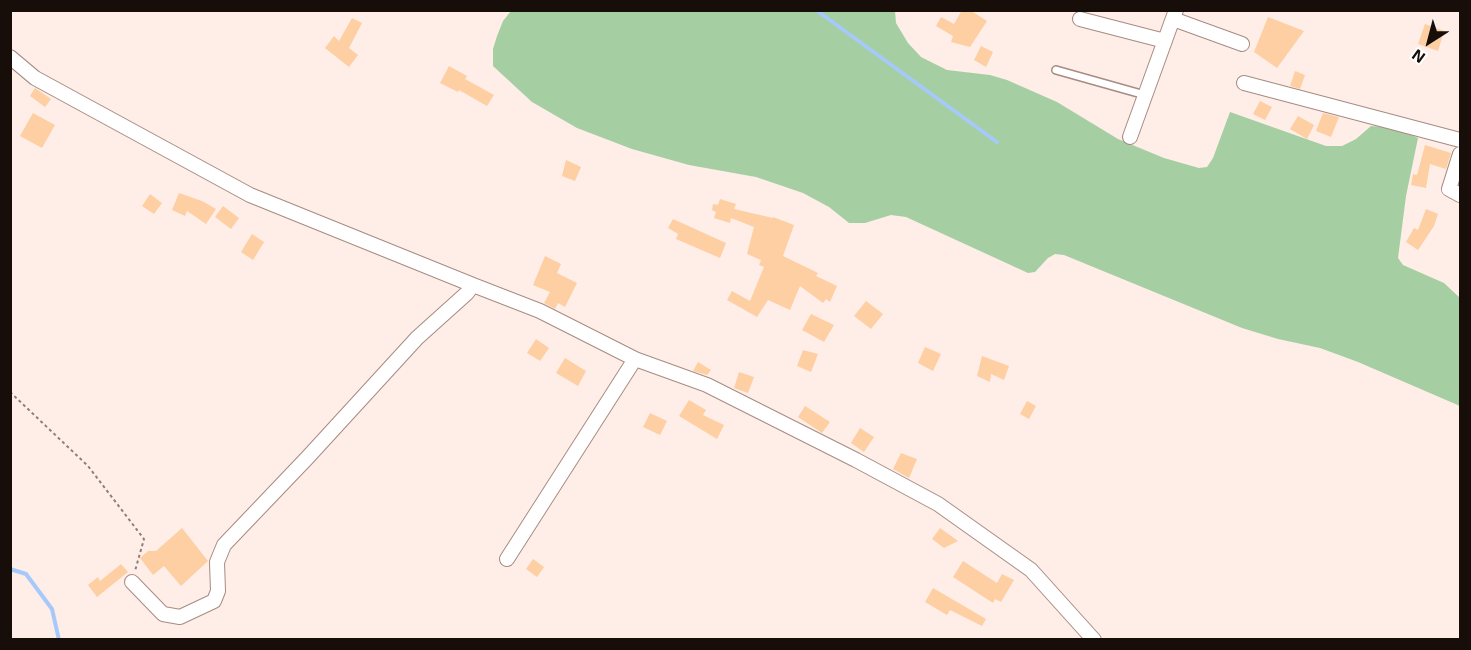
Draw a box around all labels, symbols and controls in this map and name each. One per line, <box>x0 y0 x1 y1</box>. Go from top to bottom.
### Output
north arrow <box>1399 12 1459 72</box>
text: N <box>1408 46 1428 68</box>

